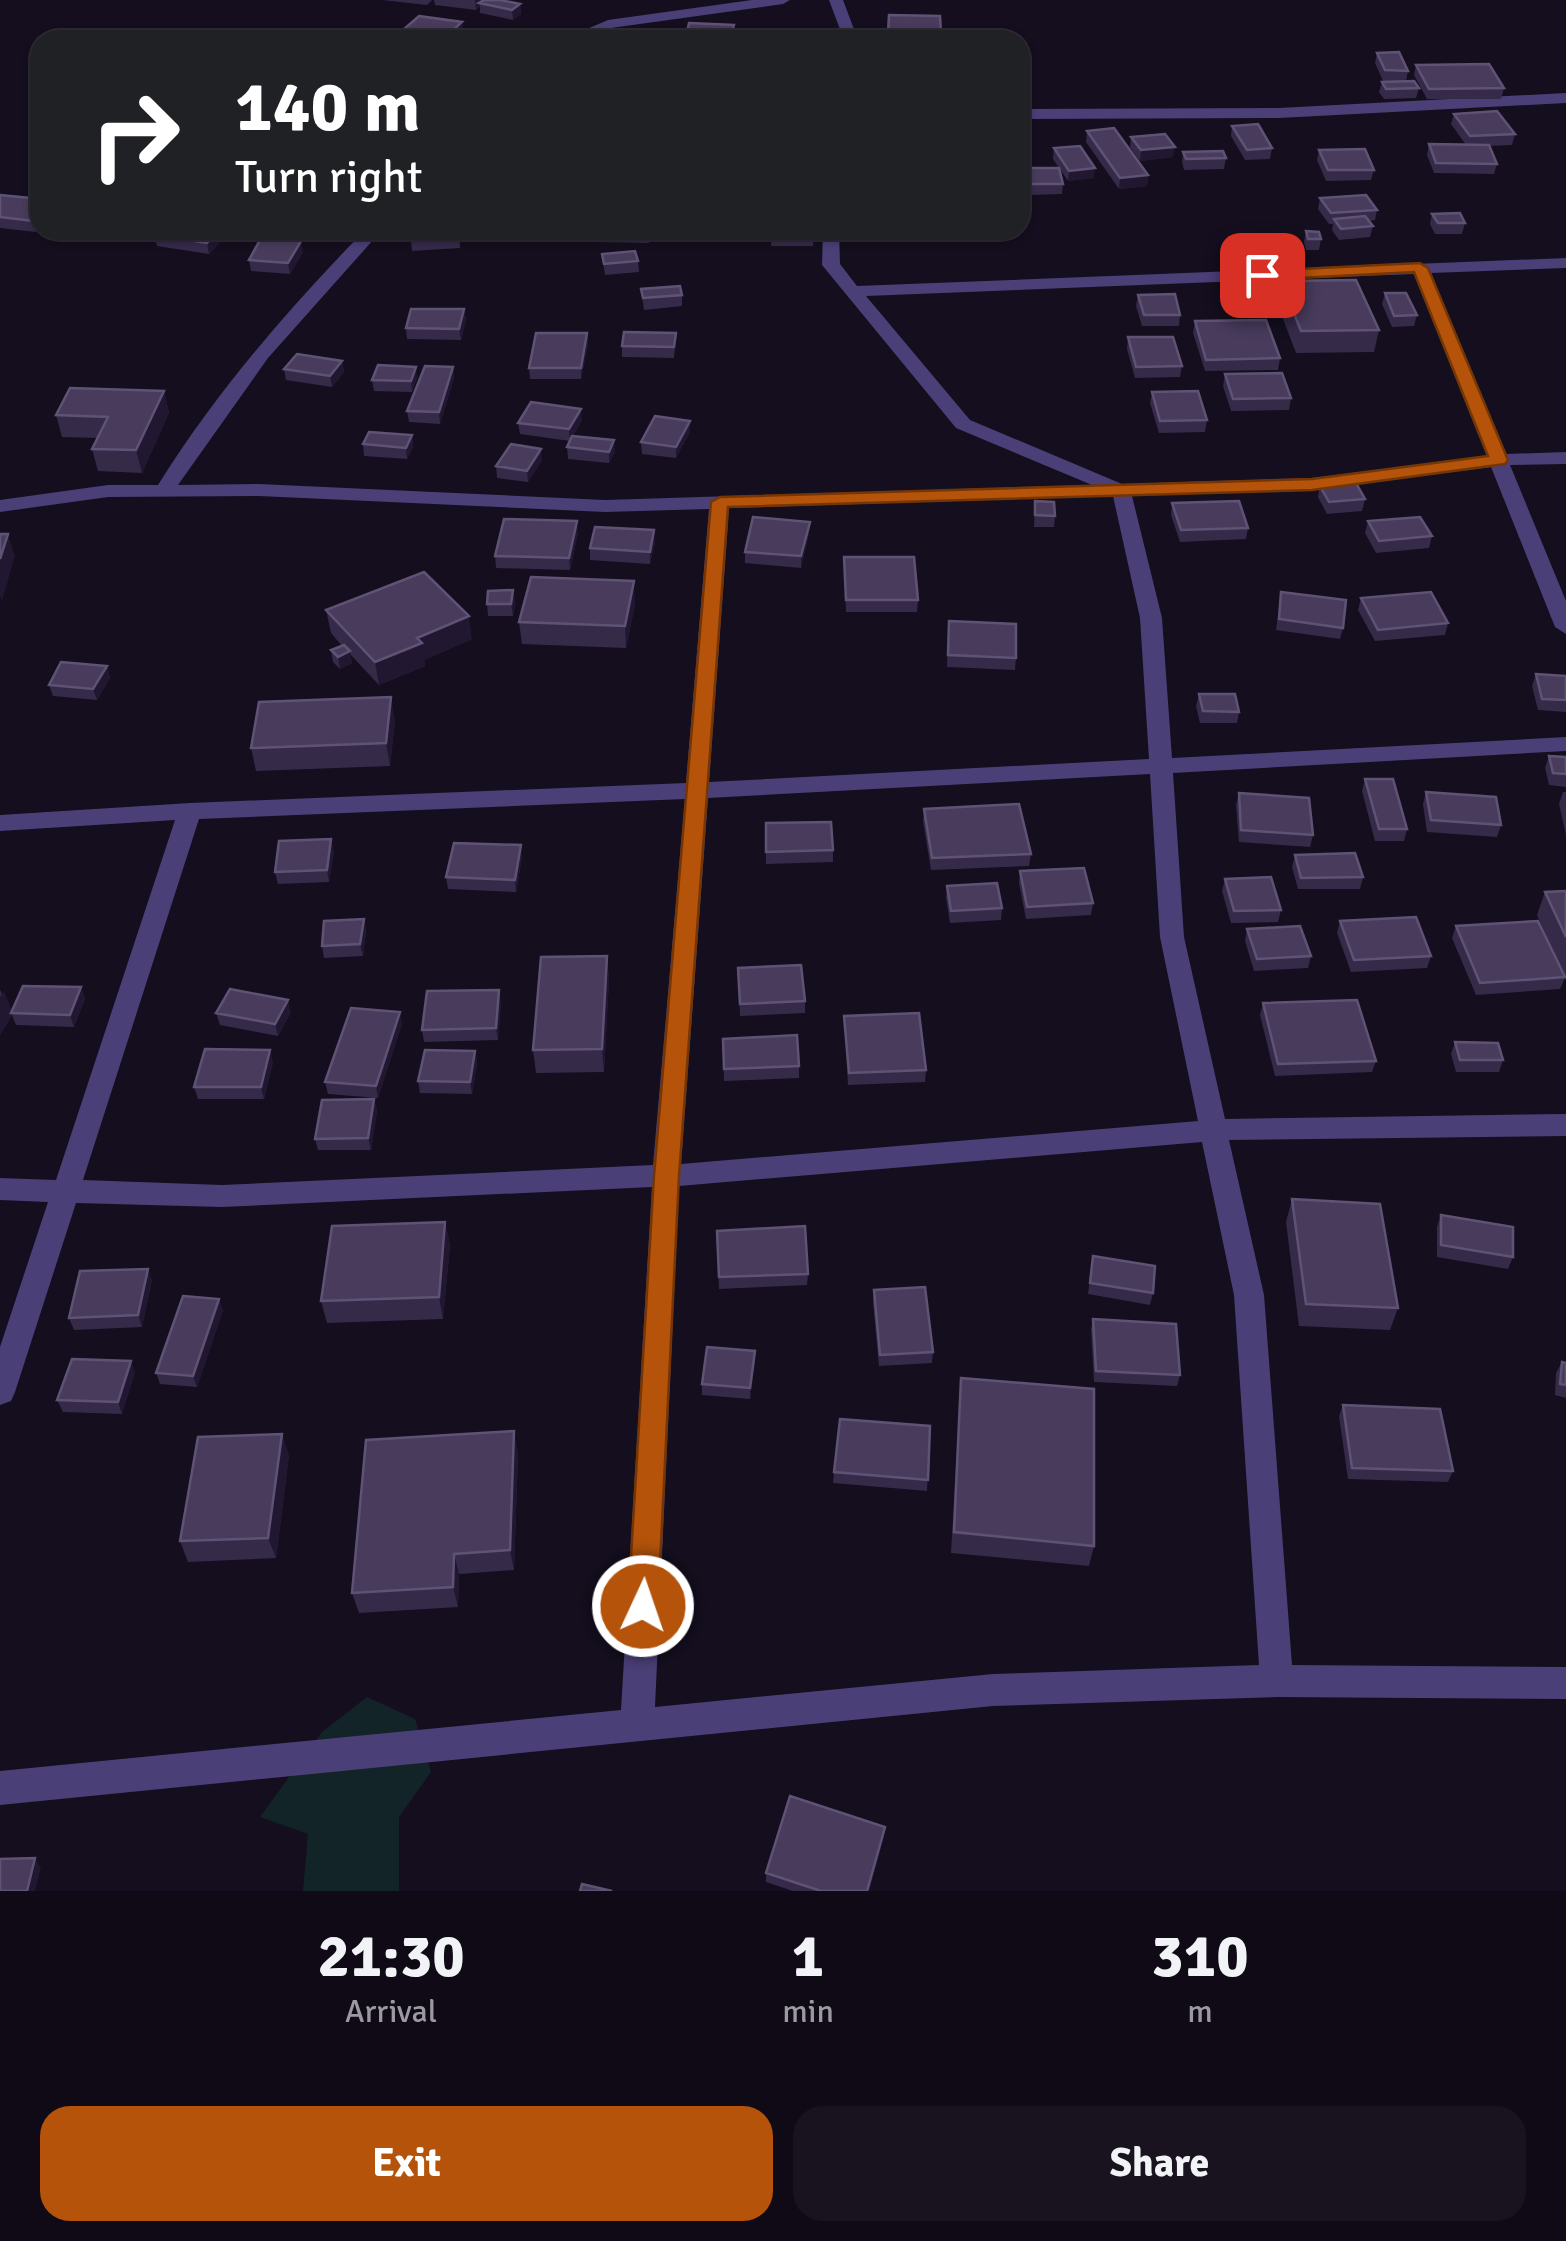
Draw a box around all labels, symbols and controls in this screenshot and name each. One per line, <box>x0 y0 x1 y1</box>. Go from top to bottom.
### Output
text: 140 m <box>235 64 420 150</box>
icon: right <box>70 70 200 200</box>
text: Turn right <box>235 150 423 205</box>
pin <box>1220 233 1305 318</box>
icon: arrive <box>1235 248 1290 303</box>
position arrow <box>591 1554 695 1658</box>
text: 21:30 <box>317 1920 465 1994</box>
text: 1 <box>792 1920 824 1994</box>
text: 310 <box>1151 1920 1249 1994</box>
text: Arrival <box>345 1992 437 2031</box>
text: min <box>782 1992 834 2031</box>
text: m <box>1187 1992 1213 2031</box>
button: Exit <box>40 2106 773 2221</box>
button: Share <box>793 2106 1526 2221</box>

